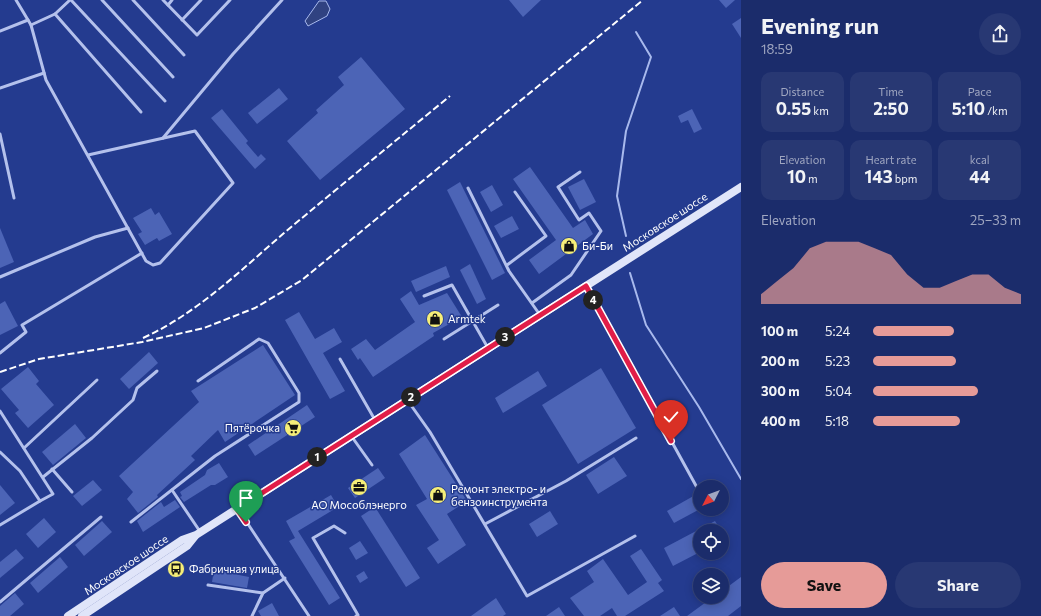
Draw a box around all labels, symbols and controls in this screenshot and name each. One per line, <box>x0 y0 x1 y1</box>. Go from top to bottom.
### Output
text: Evening run <box>761 12 879 39</box>
button: share <box>979 13 1021 55</box>
text: 18:59 <box>761 41 793 57</box>
text: Distance <box>780 85 824 98</box>
text: Time <box>878 85 904 98</box>
text: Pace <box>968 85 992 98</box>
text: 0.55 <box>776 98 811 119</box>
text: 2:50 <box>873 98 909 119</box>
text: 5:10 <box>952 98 985 119</box>
text: km <box>811 104 829 117</box>
text: /km <box>985 104 1008 117</box>
text: Elevation <box>779 153 826 166</box>
text: Heart rate <box>865 153 917 166</box>
text: kcal <box>970 153 990 166</box>
text: 10 <box>787 166 806 187</box>
text: 143 <box>865 166 893 187</box>
text: 44 <box>969 166 990 187</box>
text: m <box>806 172 818 185</box>
text: bpm <box>893 172 917 185</box>
street label: Московское шоссе <box>620 189 710 254</box>
text: Elevation <box>761 212 816 228</box>
text: 25–33 m <box>970 212 1021 228</box>
shop icon: Би-Би <box>559 236 579 256</box>
place label: Би-Би <box>582 239 613 252</box>
pin: 4 <box>583 290 603 310</box>
text: 4 <box>590 293 596 306</box>
shop icon: Armtek <box>425 309 445 329</box>
place label: Armtek <box>448 312 486 325</box>
text: 100 m <box>761 323 798 339</box>
text: 5:24 <box>825 323 850 339</box>
pin: 3 <box>495 327 515 347</box>
text: 3 <box>502 330 508 343</box>
text: 200 m <box>761 353 799 369</box>
text: 5:23 <box>825 353 850 369</box>
text: 300 m <box>761 383 800 399</box>
text: 5:04 <box>825 383 852 399</box>
pin: 2 <box>401 387 421 407</box>
text: 2 <box>408 390 414 403</box>
pin <box>654 400 688 441</box>
icon: check <box>660 406 682 428</box>
text: 400 m <box>761 413 800 429</box>
text: 5:18 <box>825 413 849 429</box>
supermarket icon: Пятёрочка <box>283 418 303 438</box>
place label: Пятёрочка <box>225 421 280 434</box>
pin: 1 <box>307 447 327 467</box>
text: 1 <box>315 450 319 463</box>
office icon: АО Мособлэнерго <box>349 477 369 497</box>
north arrow <box>693 480 729 516</box>
map controls <box>693 480 729 604</box>
pin <box>229 481 263 522</box>
place label: Ремонт электро- и бензоинструмента <box>451 482 548 508</box>
shop icon: Ремонт электро- и бензоинструмента <box>428 485 448 505</box>
icon: arrive <box>235 487 257 509</box>
place label: АО Мособлэнерго <box>311 498 407 511</box>
button: locate <box>693 524 729 560</box>
street label: Московское шоссе <box>81 532 170 598</box>
bus stop icon: Фабричная улица <box>166 559 186 579</box>
place label: Фабричная улица <box>189 562 279 575</box>
button: Save <box>761 562 887 608</box>
button: Share <box>895 562 1021 608</box>
button: layers <box>693 568 729 604</box>

